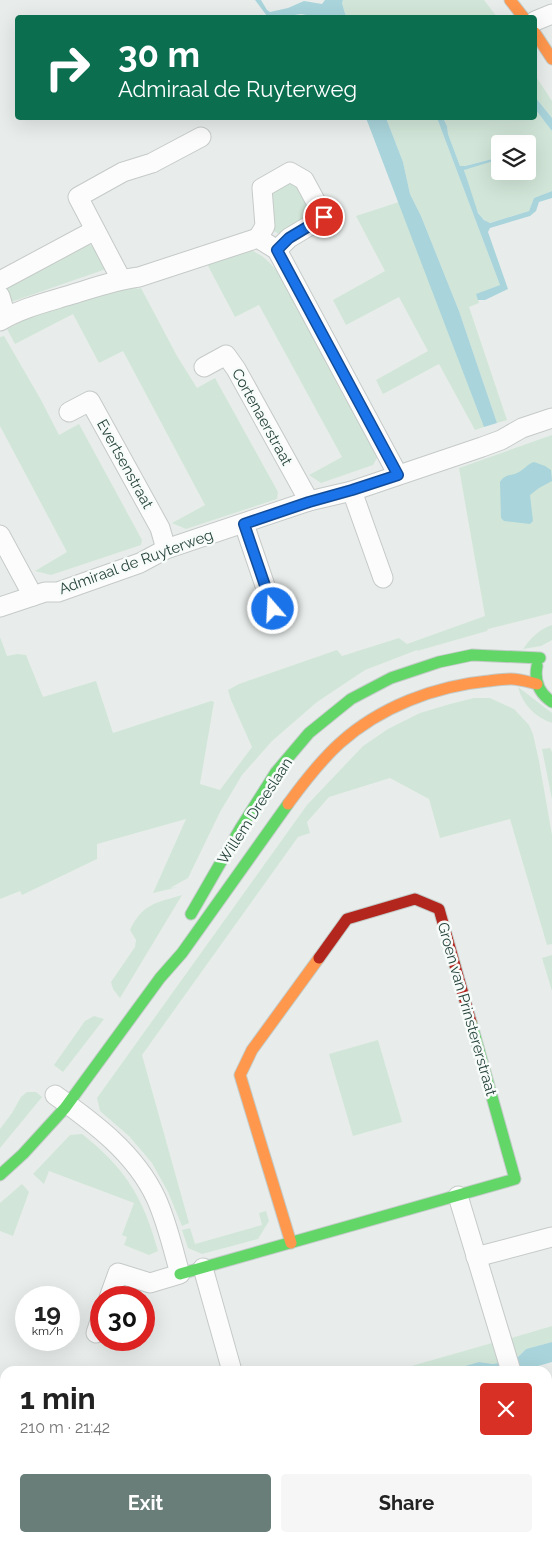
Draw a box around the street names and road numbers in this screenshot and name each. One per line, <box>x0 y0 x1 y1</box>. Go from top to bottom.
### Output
street label: Cortenaerstraat <box>228 365 296 469</box>
street label: Evertsenstraat <box>93 416 157 512</box>
street label: Admiraal de Ruyterweg <box>56 526 216 598</box>
street label: Willem Dreeslaan <box>214 754 296 868</box>
street label: Groen van Prinstererstraat <box>434 920 500 1098</box>

